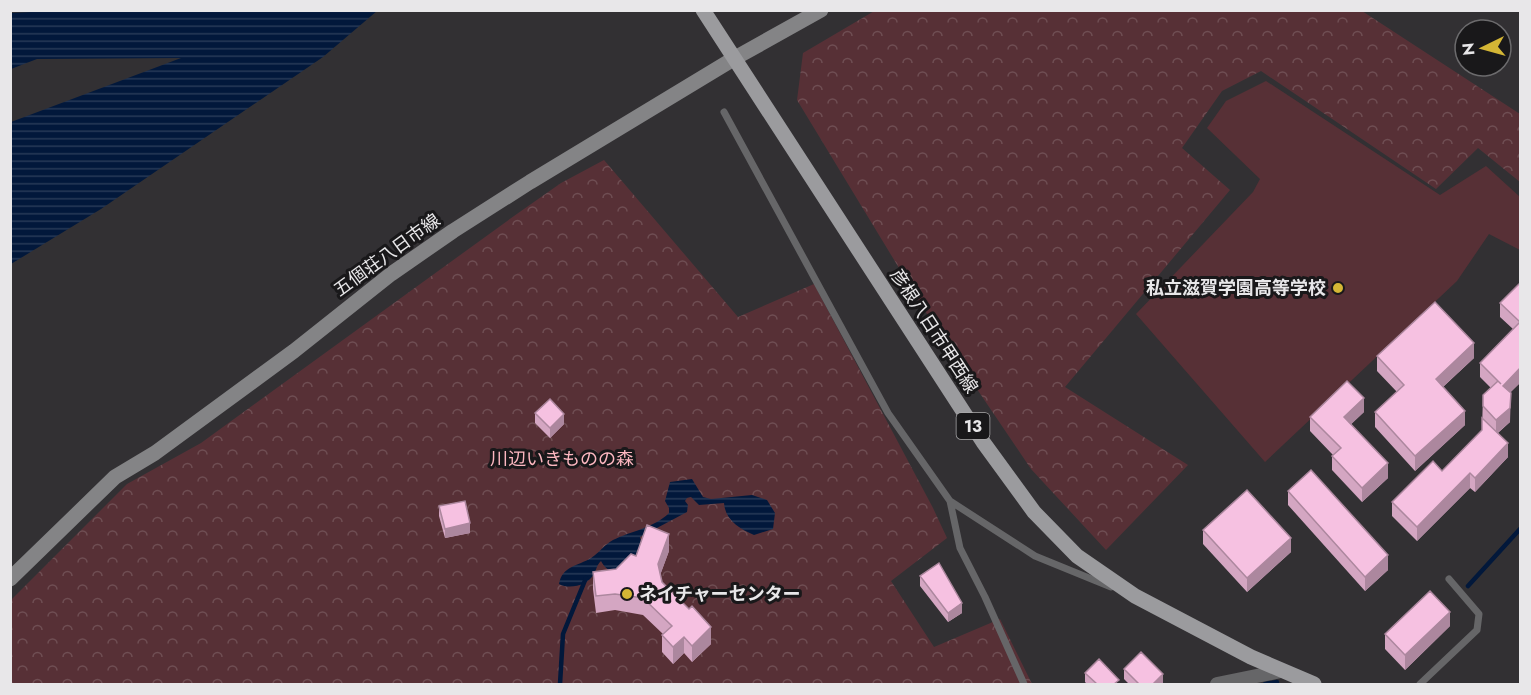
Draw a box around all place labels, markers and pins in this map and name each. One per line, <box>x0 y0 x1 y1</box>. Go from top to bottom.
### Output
place label: 私立滋賀学園高等学校 <box>1146 275 1326 301</box>
marker: 私立滋賀学園高等学校 <box>1331 281 1345 295</box>
place label: ネイチャーセンター <box>639 581 801 607</box>
marker: ネイチャーセンター <box>620 587 634 601</box>

